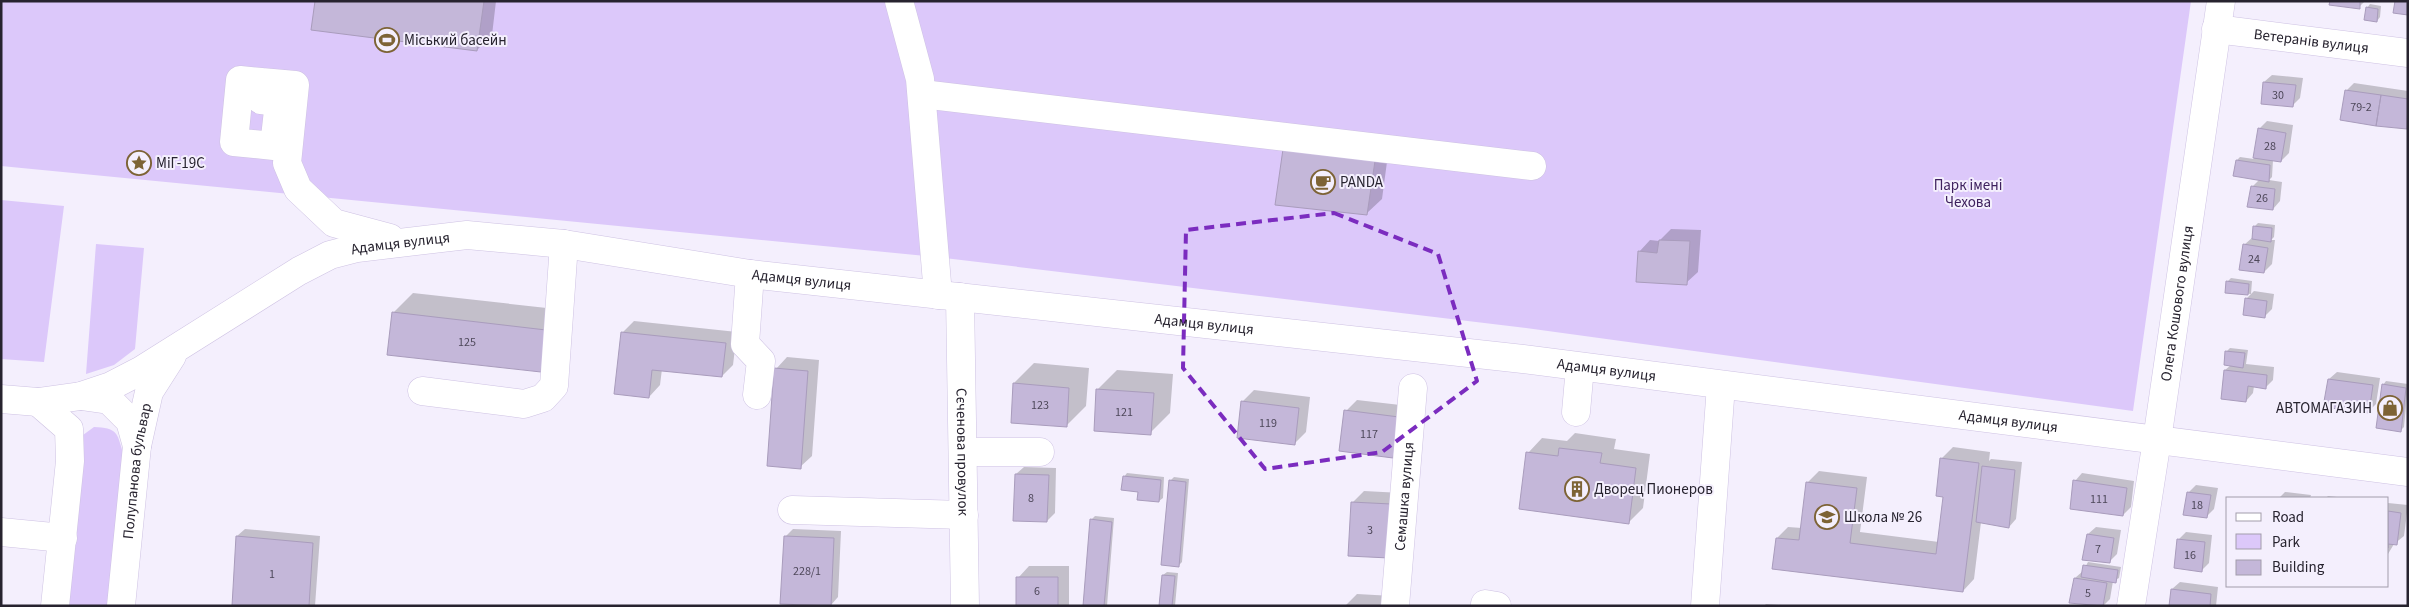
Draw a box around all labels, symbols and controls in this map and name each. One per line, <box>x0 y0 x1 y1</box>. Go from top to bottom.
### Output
street label: Ветеранів вулиця <box>2252 24 2370 59</box>
sports icon: Міський басейн <box>374 27 400 53</box>
place label: Міський басейн <box>404 30 507 51</box>
house number: 30 <box>2272 87 2284 104</box>
house number: 79-2 <box>2350 99 2372 116</box>
house number: 28 <box>2264 138 2276 155</box>
place icon: МіГ-19С <box>126 150 152 176</box>
place label: МіГ-19С <box>156 153 205 174</box>
cafe icon: PANDA <box>1310 169 1336 195</box>
place label: PANDA <box>1340 172 1384 193</box>
park label: Парк імені Чехова <box>1934 175 2002 213</box>
house number: 26 <box>2256 190 2268 207</box>
street label: Олега Кошового вулиця <box>2156 224 2199 383</box>
street label: Адамця вулиця <box>348 227 451 260</box>
house number: 24 <box>2248 251 2260 268</box>
street label: Адамця вулиця <box>751 264 852 296</box>
street label: Адамця вулиця <box>1153 309 1255 340</box>
house number: 125 <box>458 334 476 351</box>
street label: Адамця вулиця <box>1556 353 1657 387</box>
street label: Сєченова провулок <box>950 388 974 517</box>
shop icon: АВТОМАГАЗИН <box>2377 395 2403 421</box>
house number: 123 <box>1031 397 1049 414</box>
place label: АВТОМАГАЗИН <box>2276 398 2372 419</box>
street label: Полупанова бульвар <box>118 401 157 540</box>
house number: 121 <box>1115 404 1133 421</box>
street label: Адамця вулиця <box>1958 405 2059 438</box>
house number: 119 <box>1259 415 1277 432</box>
house number: 117 <box>1360 426 1378 443</box>
street label: Семашка вулиця <box>1390 441 1420 552</box>
building icon: Дворец Пионеров <box>1564 476 1590 502</box>
place label: Дворец Пионеров <box>1594 479 1713 500</box>
house number: 8 <box>1028 490 1034 507</box>
house number: 111 <box>2090 491 2108 508</box>
house number: 18 <box>2191 497 2203 514</box>
legend <box>2226 497 2389 587</box>
school or university icon: Школа № 26 <box>1814 504 1840 530</box>
place label: Школа № 26 <box>1844 507 1922 528</box>
text: Road <box>2272 507 2304 528</box>
house number: 3 <box>1367 522 1373 539</box>
text: Park <box>2272 532 2301 553</box>
house number: 7 <box>2095 541 2101 558</box>
house number: 16 <box>2184 547 2196 564</box>
text: Building <box>2272 557 2325 578</box>
house number: 228/1 <box>793 563 821 580</box>
house number: 1 <box>269 566 275 583</box>
house number: 6 <box>1034 583 1040 600</box>
house number: 5 <box>2085 585 2091 602</box>

